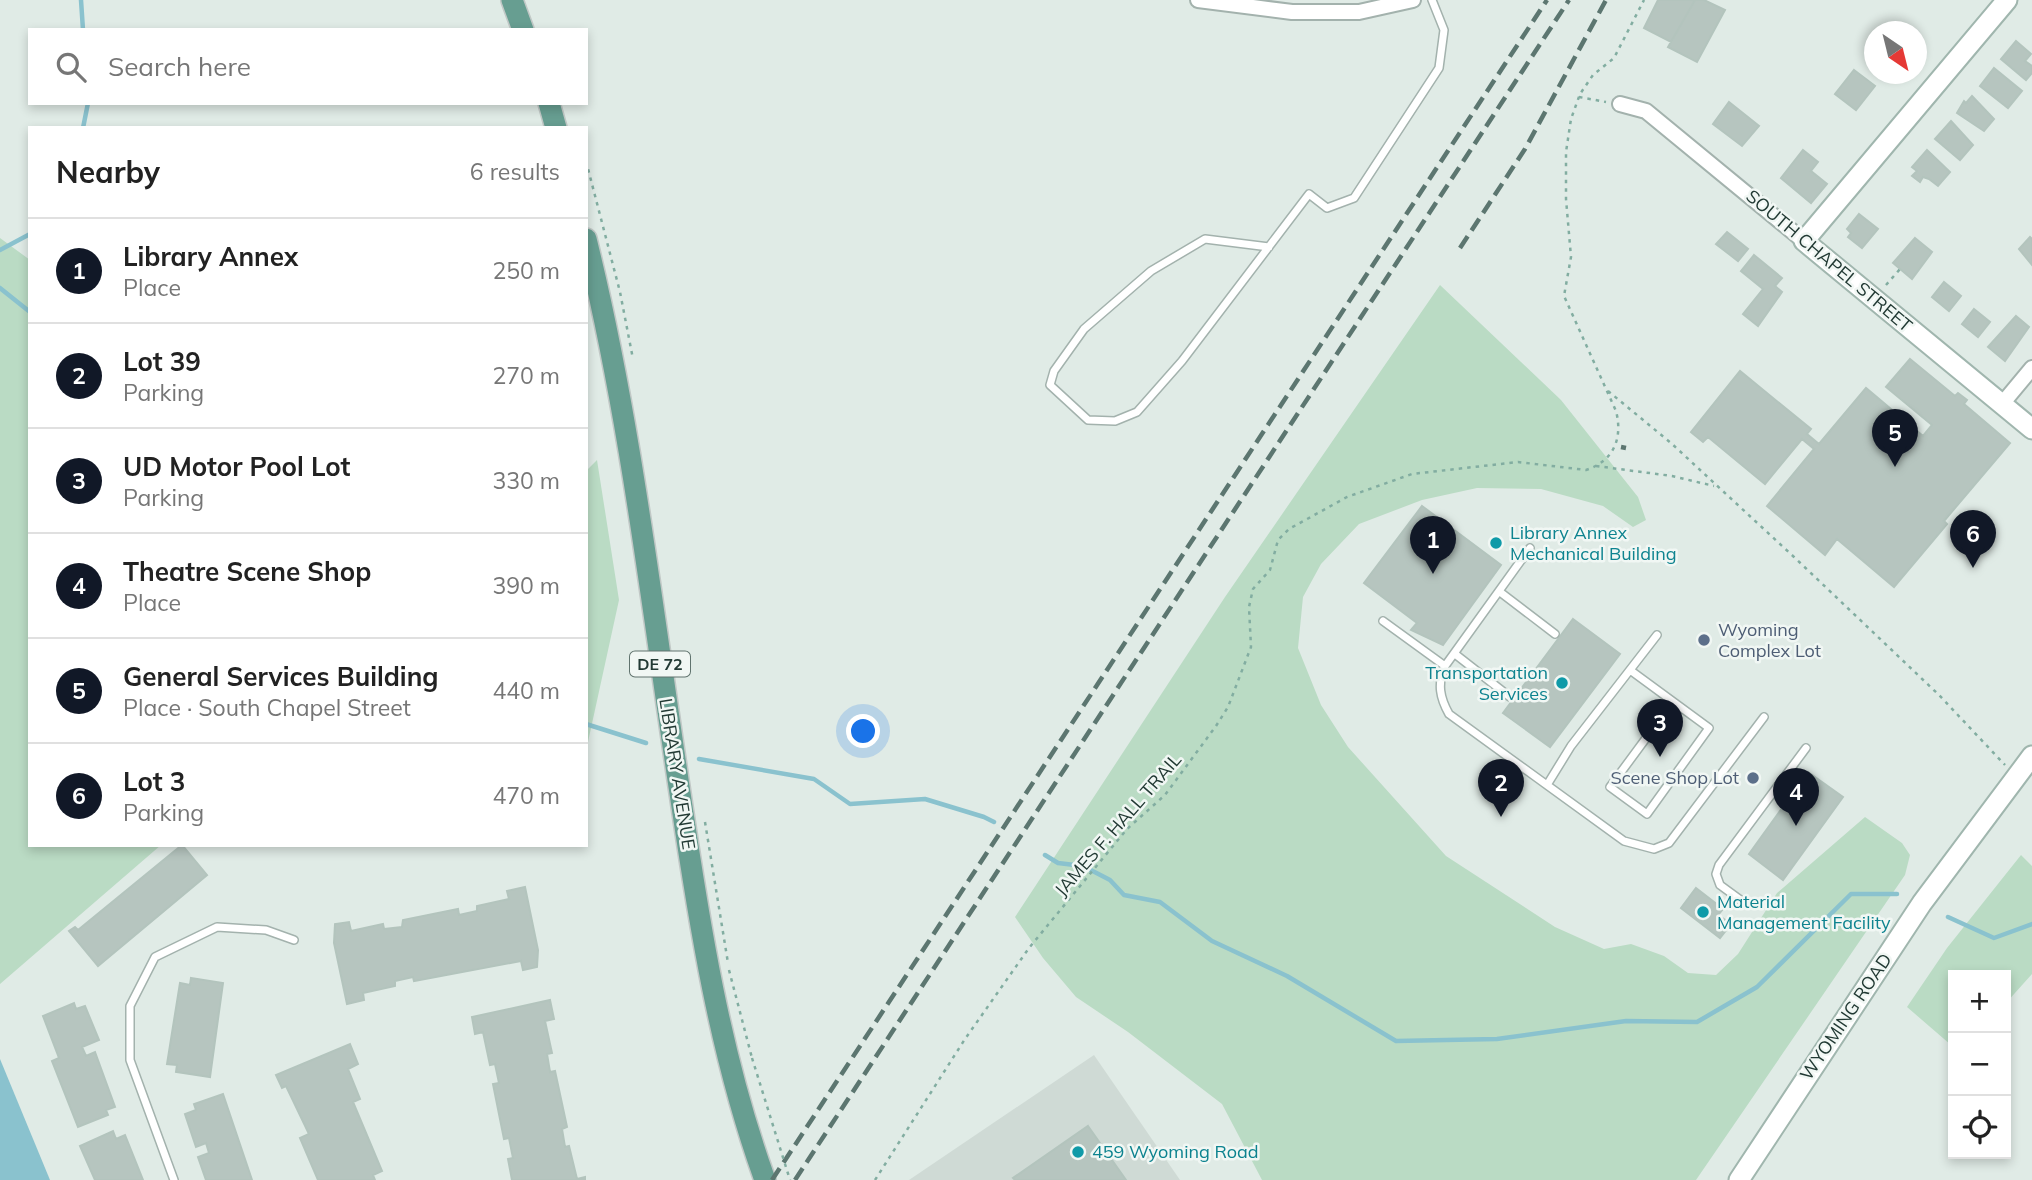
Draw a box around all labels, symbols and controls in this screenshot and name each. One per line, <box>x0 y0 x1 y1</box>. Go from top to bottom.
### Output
north arrow <box>1864 21 1927 84</box>
search box <box>28 28 588 105</box>
icon: search <box>52 48 90 86</box>
text: Search here <box>108 50 251 83</box>
text: Nearby <box>56 153 160 191</box>
text: 6 results <box>470 157 560 186</box>
street label: SOUTH CHAPEL STREET <box>1742 184 1917 337</box>
text: Library Annex <box>123 240 298 273</box>
text: 1 <box>72 256 86 285</box>
text: 250 m <box>492 256 560 285</box>
text: Place <box>123 273 181 302</box>
text: Lot 39 <box>123 345 201 378</box>
text: 2 <box>72 361 86 390</box>
text: 270 m <box>492 361 560 390</box>
text: Parking <box>123 378 204 407</box>
pin: 5 <box>1872 409 1918 467</box>
text: UD Motor Pool Lot <box>123 450 350 483</box>
text: 3 <box>72 466 86 495</box>
text: 330 m <box>492 466 560 495</box>
text: Parking <box>123 483 204 512</box>
pin: 6 <box>1950 510 1996 568</box>
pin: 1 <box>1410 516 1456 574</box>
place label: Library Annex Mechanical Building <box>1510 521 1677 565</box>
marker: Library Annex Mechanical Building <box>1488 535 1504 551</box>
text: Theatre Scene Shop <box>123 555 371 588</box>
text: 4 <box>72 571 86 600</box>
text: 390 m <box>492 571 560 600</box>
text: Place <box>123 588 181 617</box>
place label: Wyoming Complex Lot <box>1718 618 1821 662</box>
marker: Wyoming Complex Lot <box>1696 632 1712 648</box>
road number: DE 72 <box>630 652 690 677</box>
text: General Services Building <box>123 660 438 693</box>
place label: Transportation Services <box>1425 661 1548 705</box>
marker: Transportation Services <box>1554 675 1570 691</box>
text: 5 <box>72 676 86 705</box>
text: 440 m <box>492 676 560 705</box>
text: Place · South Chapel Street <box>123 693 411 722</box>
street label: LIBRARY AVENUE <box>654 697 701 851</box>
pin: 3 <box>1637 699 1683 757</box>
your location <box>846 714 880 748</box>
street label: JAMES F. HALL TRAIL <box>1049 748 1186 901</box>
pin: 2 <box>1478 759 1524 817</box>
text: Lot 3 <box>123 765 185 798</box>
place label: Scene Shop Lot <box>1610 766 1739 789</box>
pin: 4 <box>1773 768 1819 826</box>
marker: Scene Shop Lot <box>1745 770 1761 786</box>
text: 6 <box>72 781 86 810</box>
text: 470 m <box>492 781 560 810</box>
text: Parking <box>123 798 204 827</box>
place label: Material Management Facility <box>1717 890 1891 934</box>
marker: Material Management Facility <box>1695 904 1711 920</box>
street label: WYOMING ROAD <box>1795 949 1897 1085</box>
map controls <box>1948 970 2011 1159</box>
button: + <box>1948 970 2011 1033</box>
button: − <box>1948 1033 2011 1096</box>
button: locate <box>1948 1096 2011 1159</box>
place label: 459 Wyoming Road <box>1092 1140 1259 1163</box>
marker: 459 Wyoming Road <box>1070 1144 1086 1160</box>

